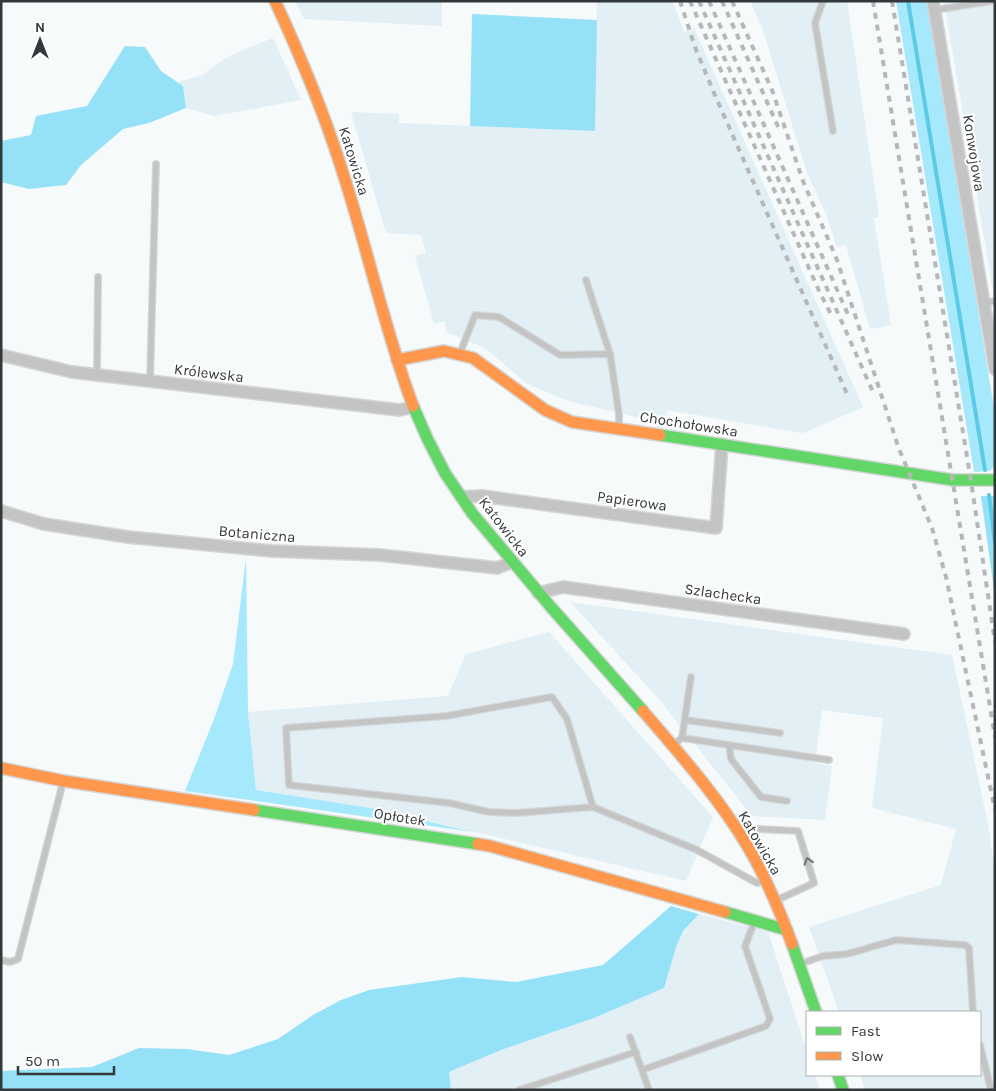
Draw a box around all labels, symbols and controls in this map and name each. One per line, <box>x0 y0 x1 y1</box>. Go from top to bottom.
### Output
north arrow <box>15 15 65 65</box>
text: N <box>35 19 45 36</box>
street label: Konwojowa <box>959 113 989 193</box>
street label: Katowicka <box>335 124 373 198</box>
street label: Królewska <box>173 360 245 386</box>
street label: Chochołowska <box>639 407 739 441</box>
street label: Papierowa <box>596 487 668 515</box>
street label: Katowicka <box>475 493 533 561</box>
street label: Botaniczna <box>218 522 296 546</box>
street label: Szlachecka <box>683 580 763 608</box>
street label: Opłotek <box>373 804 427 830</box>
street label: Katowicka <box>734 808 786 878</box>
one-way arrow <box>803 857 813 866</box>
legend <box>806 1011 981 1076</box>
text: Fast <box>851 1022 881 1040</box>
scale bar <box>18 1044 114 1076</box>
text: Slow <box>851 1047 883 1065</box>
text: 50 m <box>25 1052 60 1070</box>

